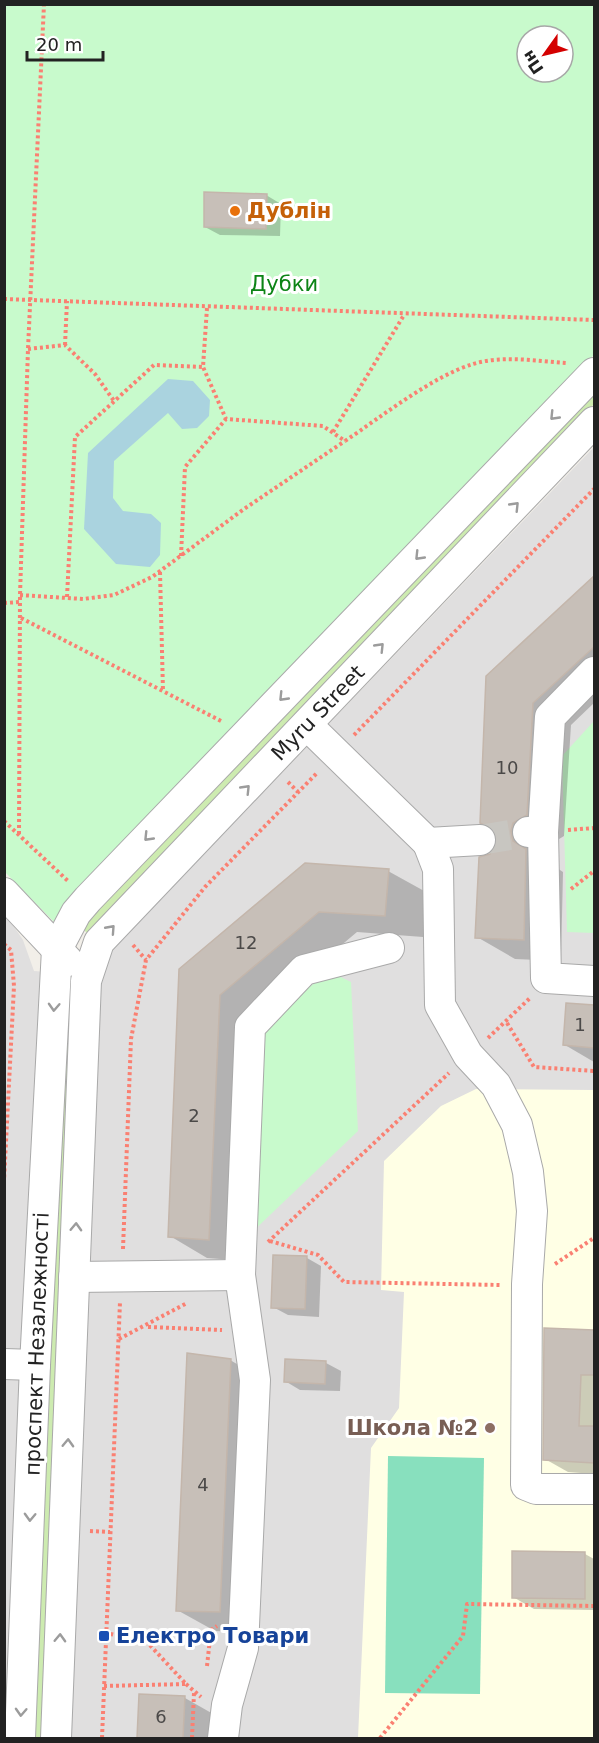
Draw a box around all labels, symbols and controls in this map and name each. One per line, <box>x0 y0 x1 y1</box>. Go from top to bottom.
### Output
scale bar <box>27 24 104 62</box>
north arrow <box>515 24 575 84</box>
text: 20 m <box>36 34 82 55</box>
text: Пн <box>518 47 548 78</box>
place label: Дублін <box>247 199 331 223</box>
marker: Дублін <box>228 204 242 218</box>
park label: Дубки <box>250 272 318 296</box>
one-way arrow <box>550 408 561 419</box>
one-way arrow <box>508 502 519 513</box>
one-way arrow <box>415 549 426 560</box>
one-way arrow <box>373 644 384 655</box>
street label: Myru Street <box>267 660 369 766</box>
one-way arrow <box>280 689 291 700</box>
house number: 10 <box>496 757 518 778</box>
one-way arrow <box>239 785 250 795</box>
one-way arrow <box>144 830 155 841</box>
one-way arrow <box>104 926 115 936</box>
house number: 12 <box>235 932 257 953</box>
one-way arrow <box>47 1003 60 1012</box>
house number: 1 <box>574 1014 586 1035</box>
house number: 2 <box>188 1105 200 1126</box>
street label: проспект Незалежності <box>20 1212 54 1476</box>
one-way arrow <box>70 1223 83 1232</box>
place label: Школа №2 <box>347 1416 478 1440</box>
marker: Школа №2 <box>483 1421 497 1435</box>
one-way arrow <box>61 1439 74 1448</box>
house number: 4 <box>197 1474 209 1495</box>
one-way arrow <box>24 1512 37 1521</box>
place label: Електро Товари <box>116 1624 309 1648</box>
marker: Електро Товари <box>97 1629 111 1643</box>
one-way arrow <box>54 1634 66 1643</box>
house number: 6 <box>155 1706 167 1727</box>
one-way arrow <box>15 1707 27 1716</box>

